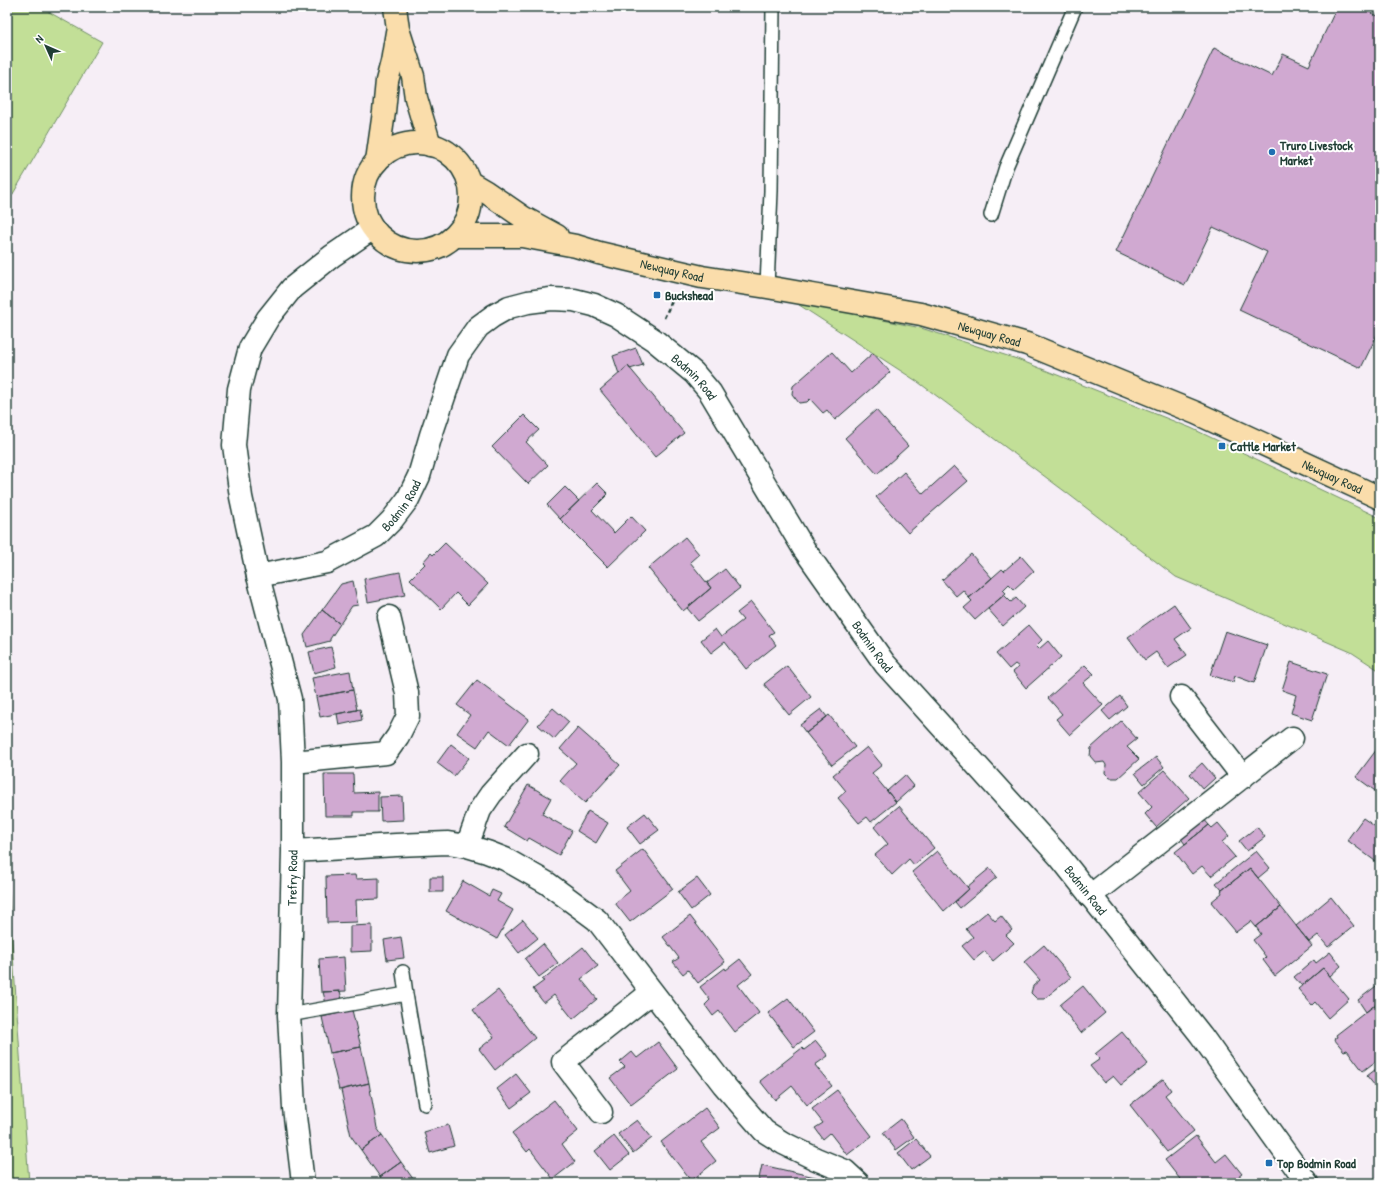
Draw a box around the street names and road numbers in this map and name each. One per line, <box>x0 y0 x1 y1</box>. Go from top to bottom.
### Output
street label: Newquay Road <box>639 254 705 286</box>
street label: Newquay Road <box>956 316 1023 351</box>
street label: Bodmin Road <box>668 349 722 403</box>
street label: Newquay Road <box>1300 454 1366 498</box>
street label: Bodmin Road <box>377 477 425 535</box>
street label: Bodmin Road <box>848 617 897 676</box>
street label: Trefry Road <box>283 850 301 906</box>
street label: Bodmin Road <box>1061 861 1111 919</box>

